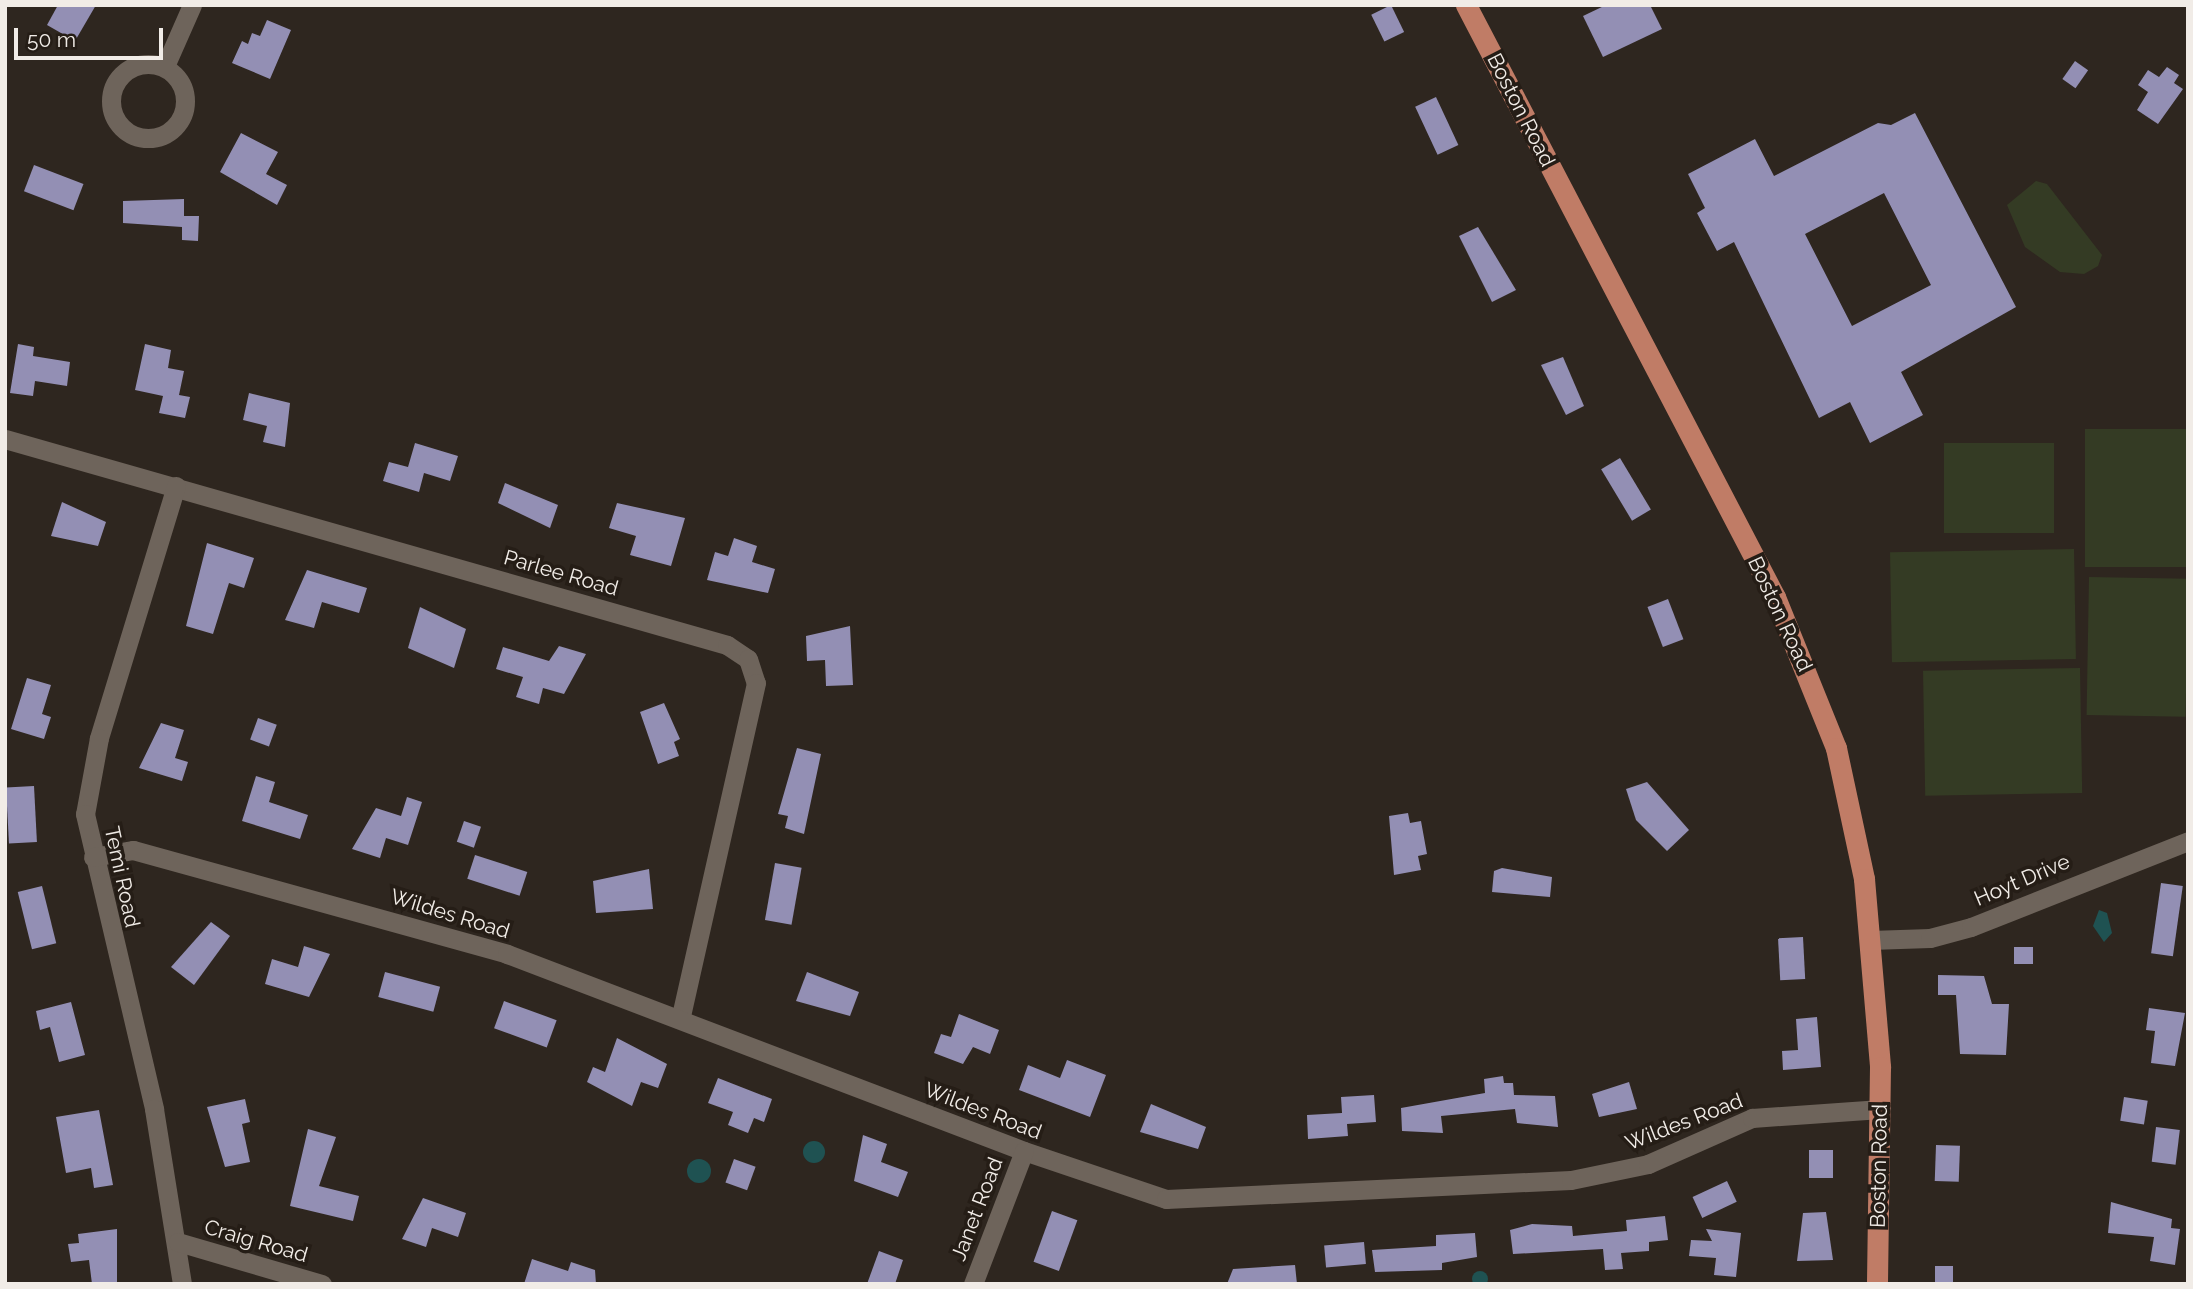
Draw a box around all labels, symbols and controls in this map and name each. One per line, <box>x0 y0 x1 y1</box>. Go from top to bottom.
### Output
scale bar <box>18 14 166 58</box>
text: 50 m <box>27 27 76 52</box>
street label: Boston Road <box>1482 49 1560 171</box>
street label: Parlee Road <box>501 545 621 601</box>
street label: Boston Road <box>1742 553 1818 675</box>
street label: Temi Road <box>99 824 145 930</box>
street label: Hoyt Drive <box>1970 849 2074 911</box>
street label: Wildes Road <box>387 884 513 944</box>
street label: Wildes Road <box>921 1077 1045 1145</box>
street label: Wildes Road <box>1622 1088 1746 1156</box>
street label: Boston Road <box>1865 1104 1893 1228</box>
street label: Janet Road <box>946 1154 1008 1264</box>
street label: Craig Road <box>201 1214 311 1268</box>

